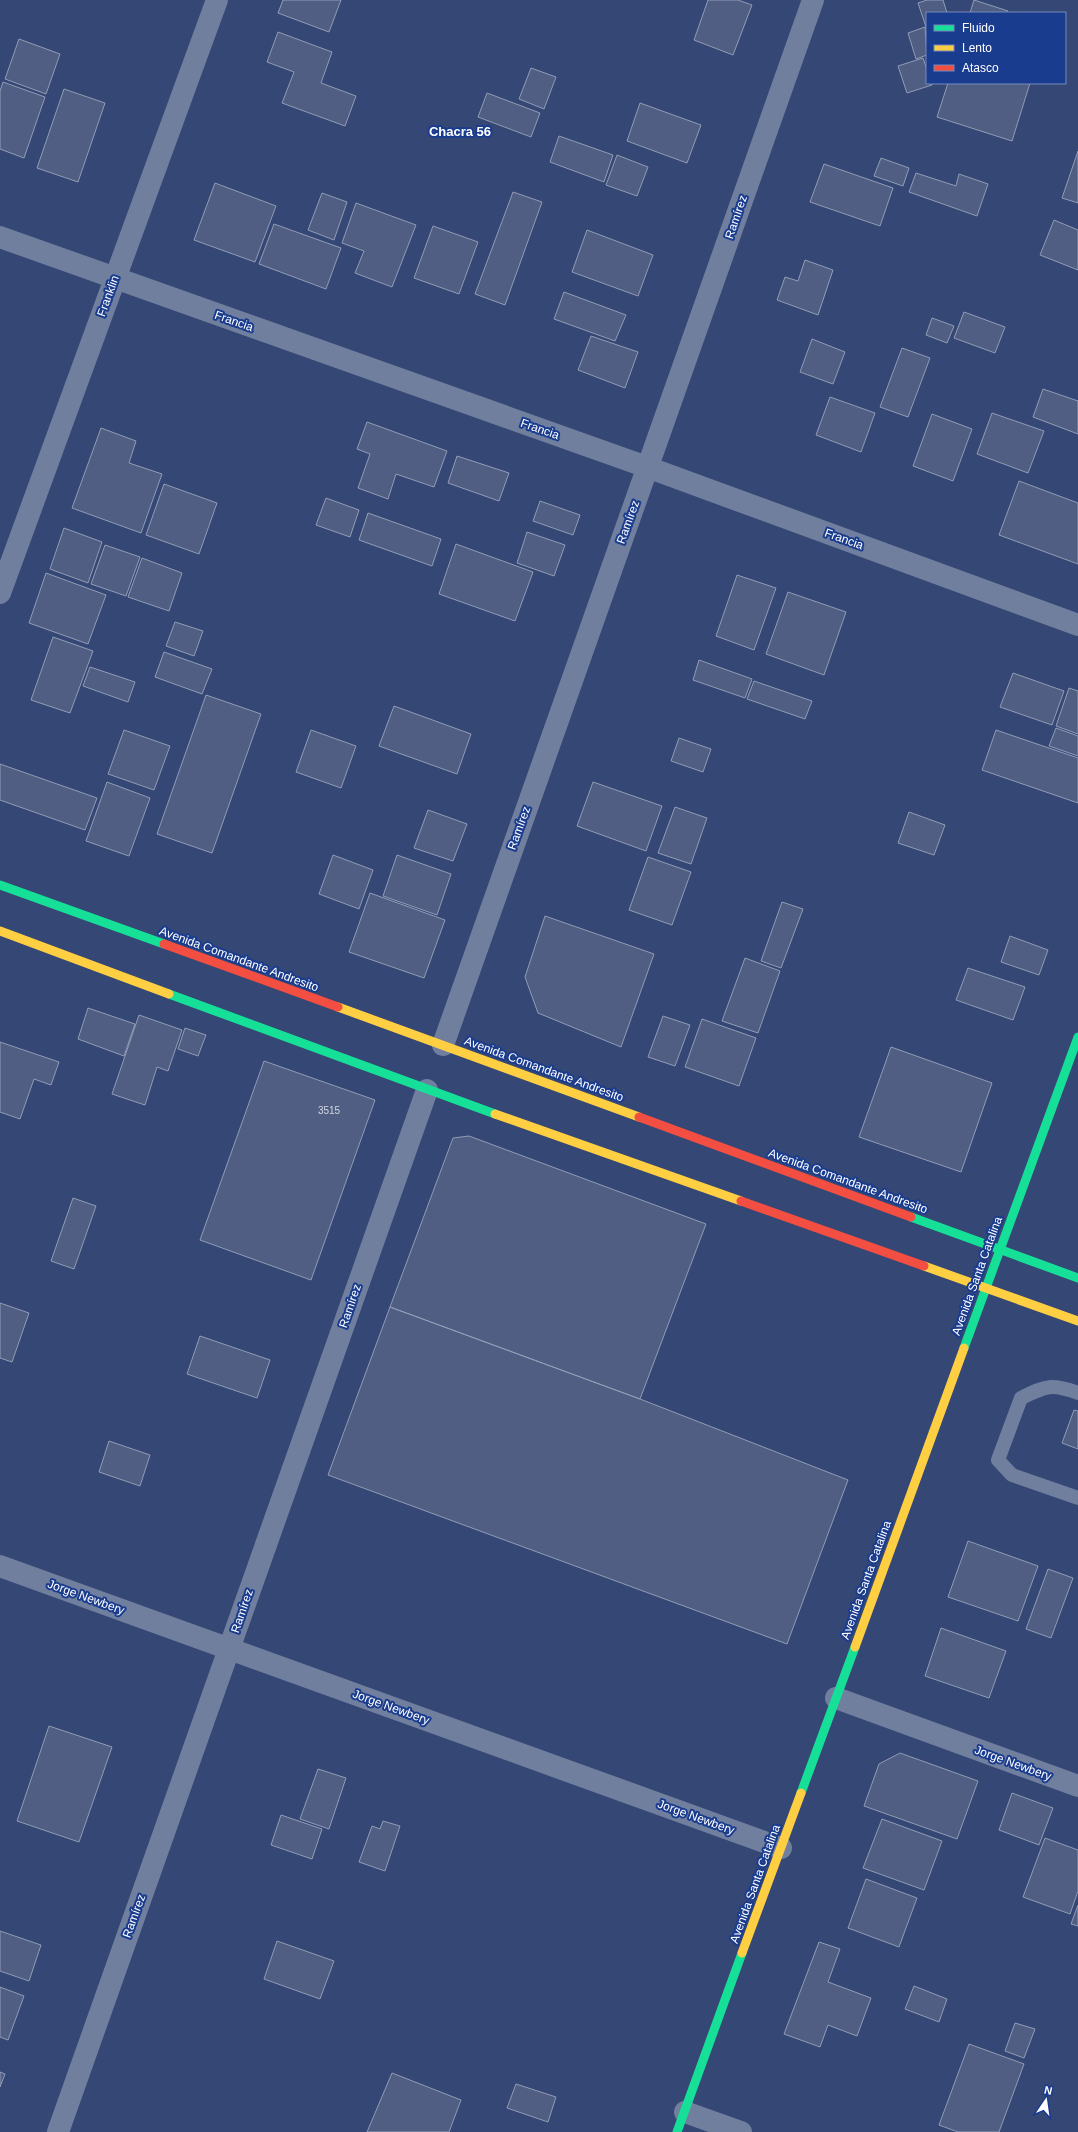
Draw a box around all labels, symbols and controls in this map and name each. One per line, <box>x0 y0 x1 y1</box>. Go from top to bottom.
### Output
legend <box>926 12 1066 84</box>
text: Fluido <box>962 21 995 35</box>
text: Lento <box>962 41 992 55</box>
text: Atasco <box>962 61 999 75</box>
district label: Chacra 56 <box>429 124 491 139</box>
street label: Ramírez <box>722 193 750 241</box>
street label: Franklin <box>94 274 122 318</box>
street label: Francia <box>213 308 256 334</box>
street label: Francia <box>519 416 562 442</box>
street label: Ramírez <box>614 498 642 546</box>
street label: Francia <box>823 526 866 553</box>
street label: Ramírez <box>505 804 533 852</box>
street label: Avenida Comandante Andresito <box>157 924 321 995</box>
street label: Avenida Comandante Andresito <box>462 1034 626 1105</box>
house number: 3515 <box>318 1105 341 1116</box>
street label: Avenida Comandante Andresito <box>766 1146 930 1217</box>
street label: Avenida Santa Catalina <box>949 1214 1005 1337</box>
street label: Ramírez <box>336 1282 364 1330</box>
street label: Avenida Santa Catalina <box>838 1518 894 1641</box>
street label: Jorge Newbery <box>46 1577 126 1617</box>
street label: Ramírez <box>228 1587 256 1635</box>
street label: Jorge Newbery <box>351 1687 431 1727</box>
street label: Jorge Newbery <box>973 1743 1053 1783</box>
street label: Jorge Newbery <box>656 1797 736 1837</box>
street label: Avenida Santa Catalina <box>727 1822 783 1945</box>
street label: Ramírez <box>120 1892 148 1940</box>
north arrow <box>1026 2080 1066 2120</box>
text: N <box>1043 2084 1054 2097</box>

